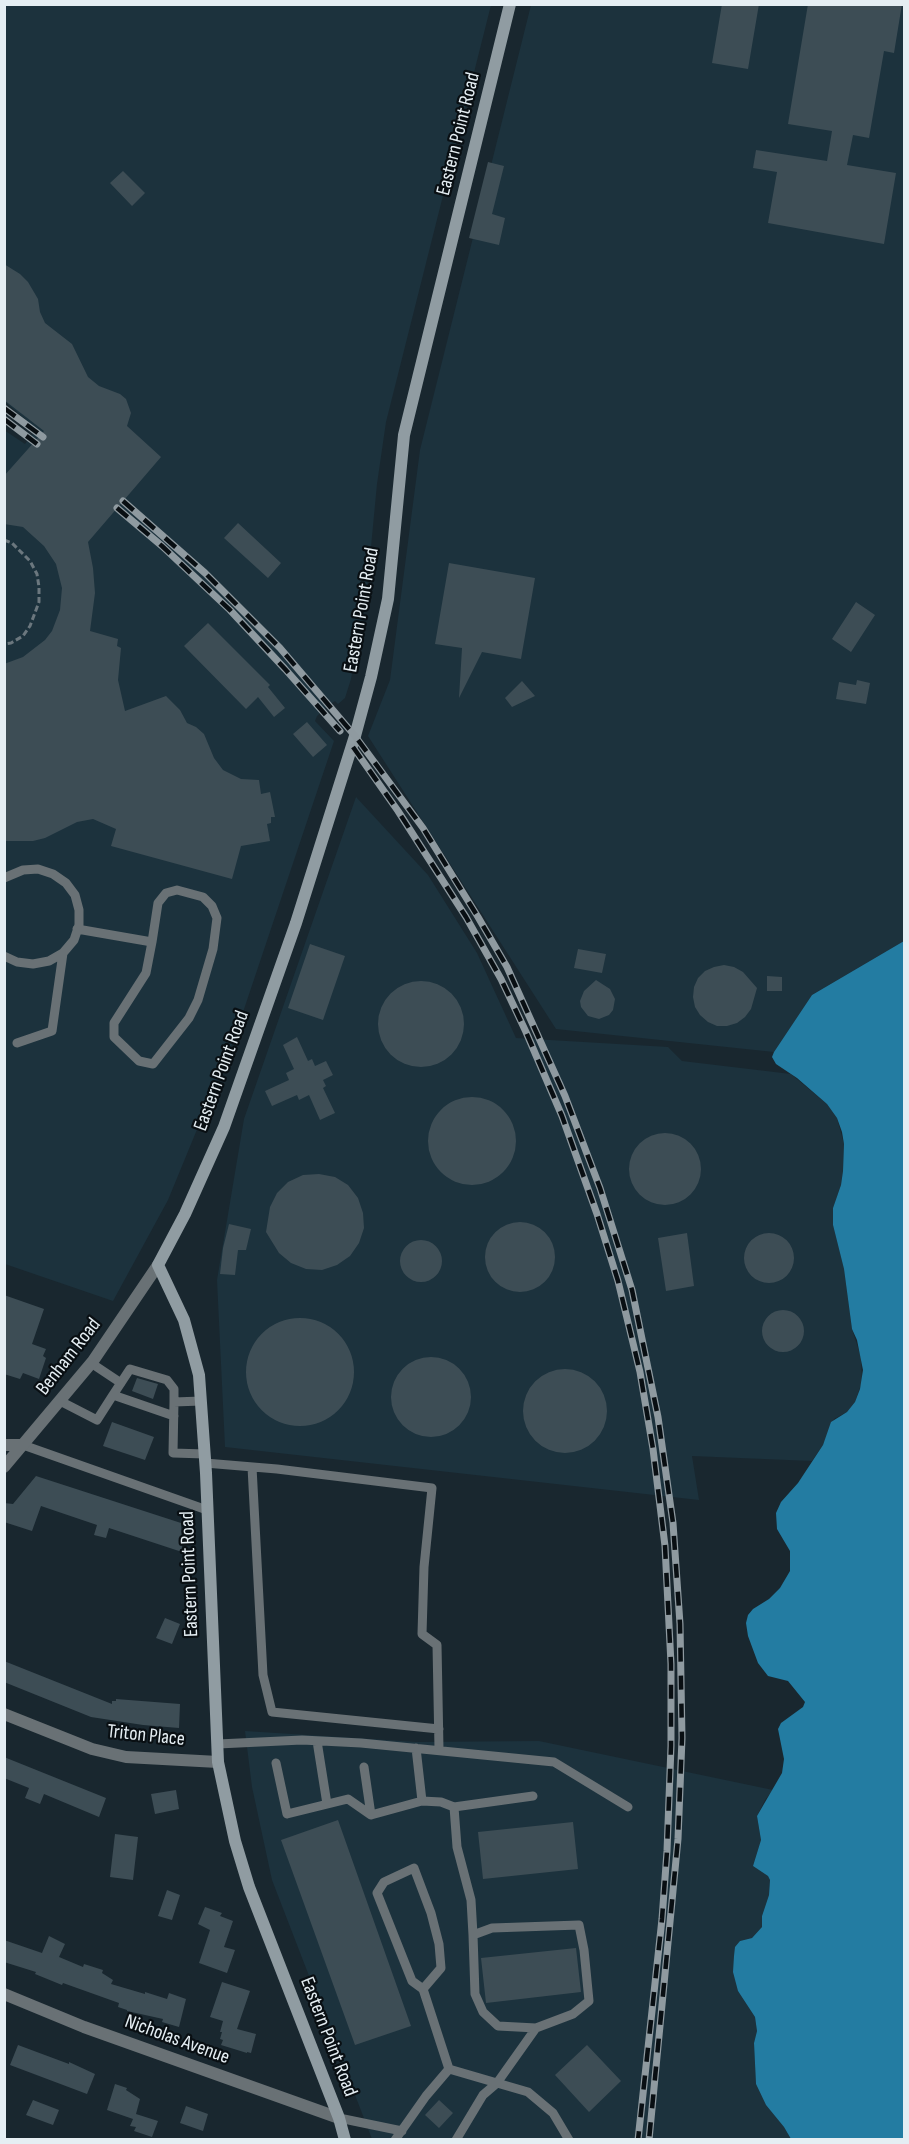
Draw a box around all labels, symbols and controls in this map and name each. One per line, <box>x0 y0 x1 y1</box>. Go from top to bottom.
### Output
street label: Eastern Point Road <box>432 70 486 198</box>
street label: Eastern Point Road <box>339 546 385 674</box>
street label: Eastern Point Road <box>189 1008 255 1134</box>
street label: Benham Road <box>32 1314 106 1400</box>
street label: Eastern Point Road <box>176 1511 204 1637</box>
street label: Triton Place <box>106 1720 186 1752</box>
street label: Eastern Point Road <box>294 1974 362 2100</box>
street label: Nicholas Avenue <box>121 2010 233 2070</box>

